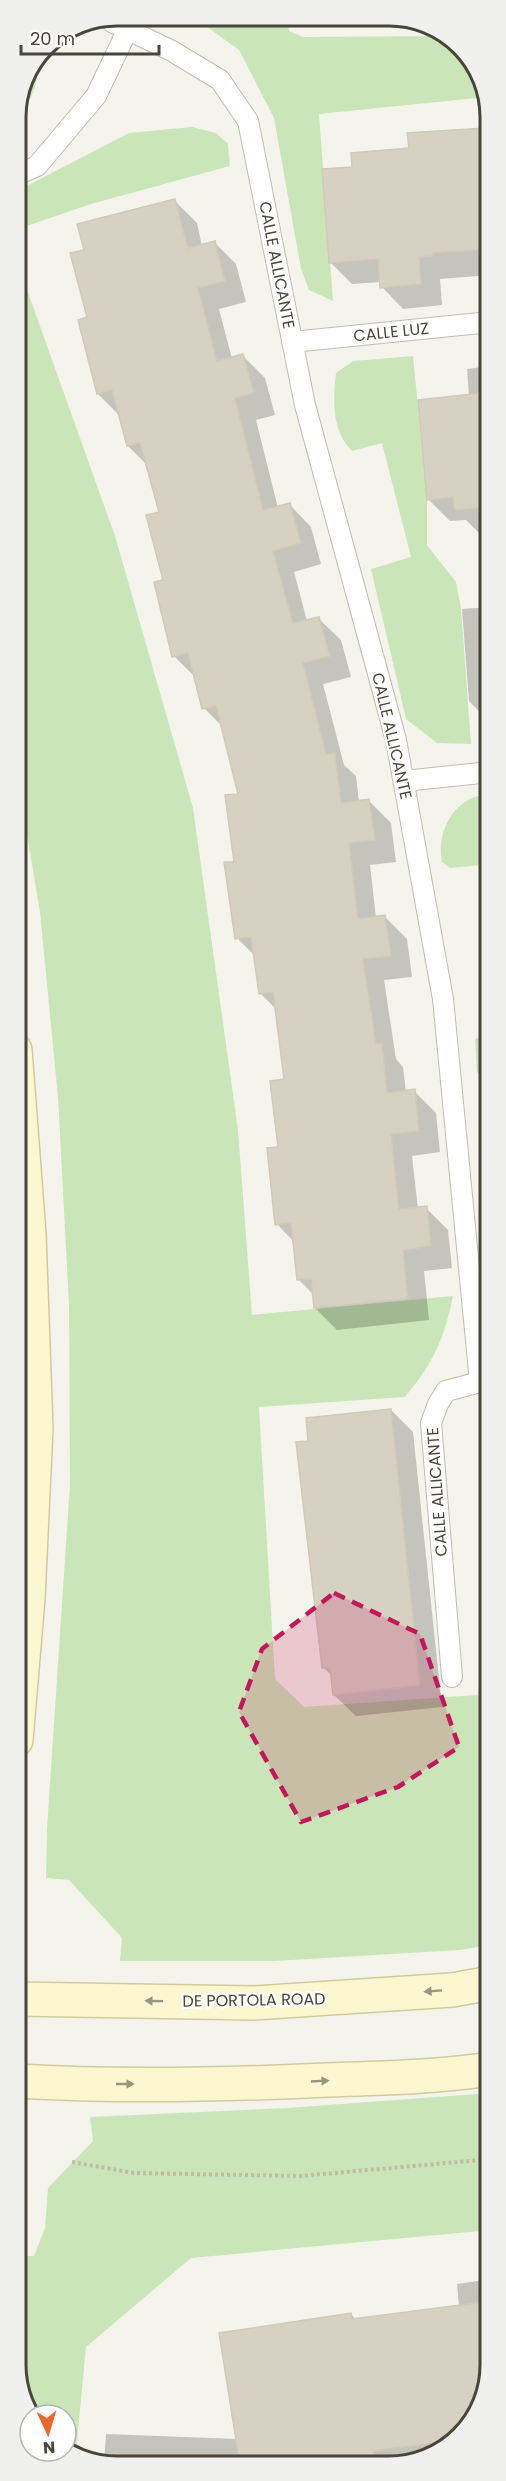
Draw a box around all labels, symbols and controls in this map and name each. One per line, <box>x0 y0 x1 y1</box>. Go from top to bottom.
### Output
scale bar <box>21 18 159 56</box>
text: 20 m <box>30 26 75 51</box>
street label: CALLE ALLICANTE <box>253 199 301 331</box>
street label: CALLE LUZ <box>352 317 430 347</box>
street label: CALLE ALLICANTE <box>366 670 418 802</box>
street label: CALLE ALLICANTE <box>421 1427 453 1557</box>
one-way arrow <box>423 1986 442 1996</box>
street label: DE PORTOLA ROAD <box>182 1987 326 2013</box>
one-way arrow <box>145 1996 164 2006</box>
one-way arrow <box>311 2076 330 2085</box>
one-way arrow <box>116 2079 135 2089</box>
north arrow <box>18 2403 78 2463</box>
text: N <box>42 2436 56 2459</box>

